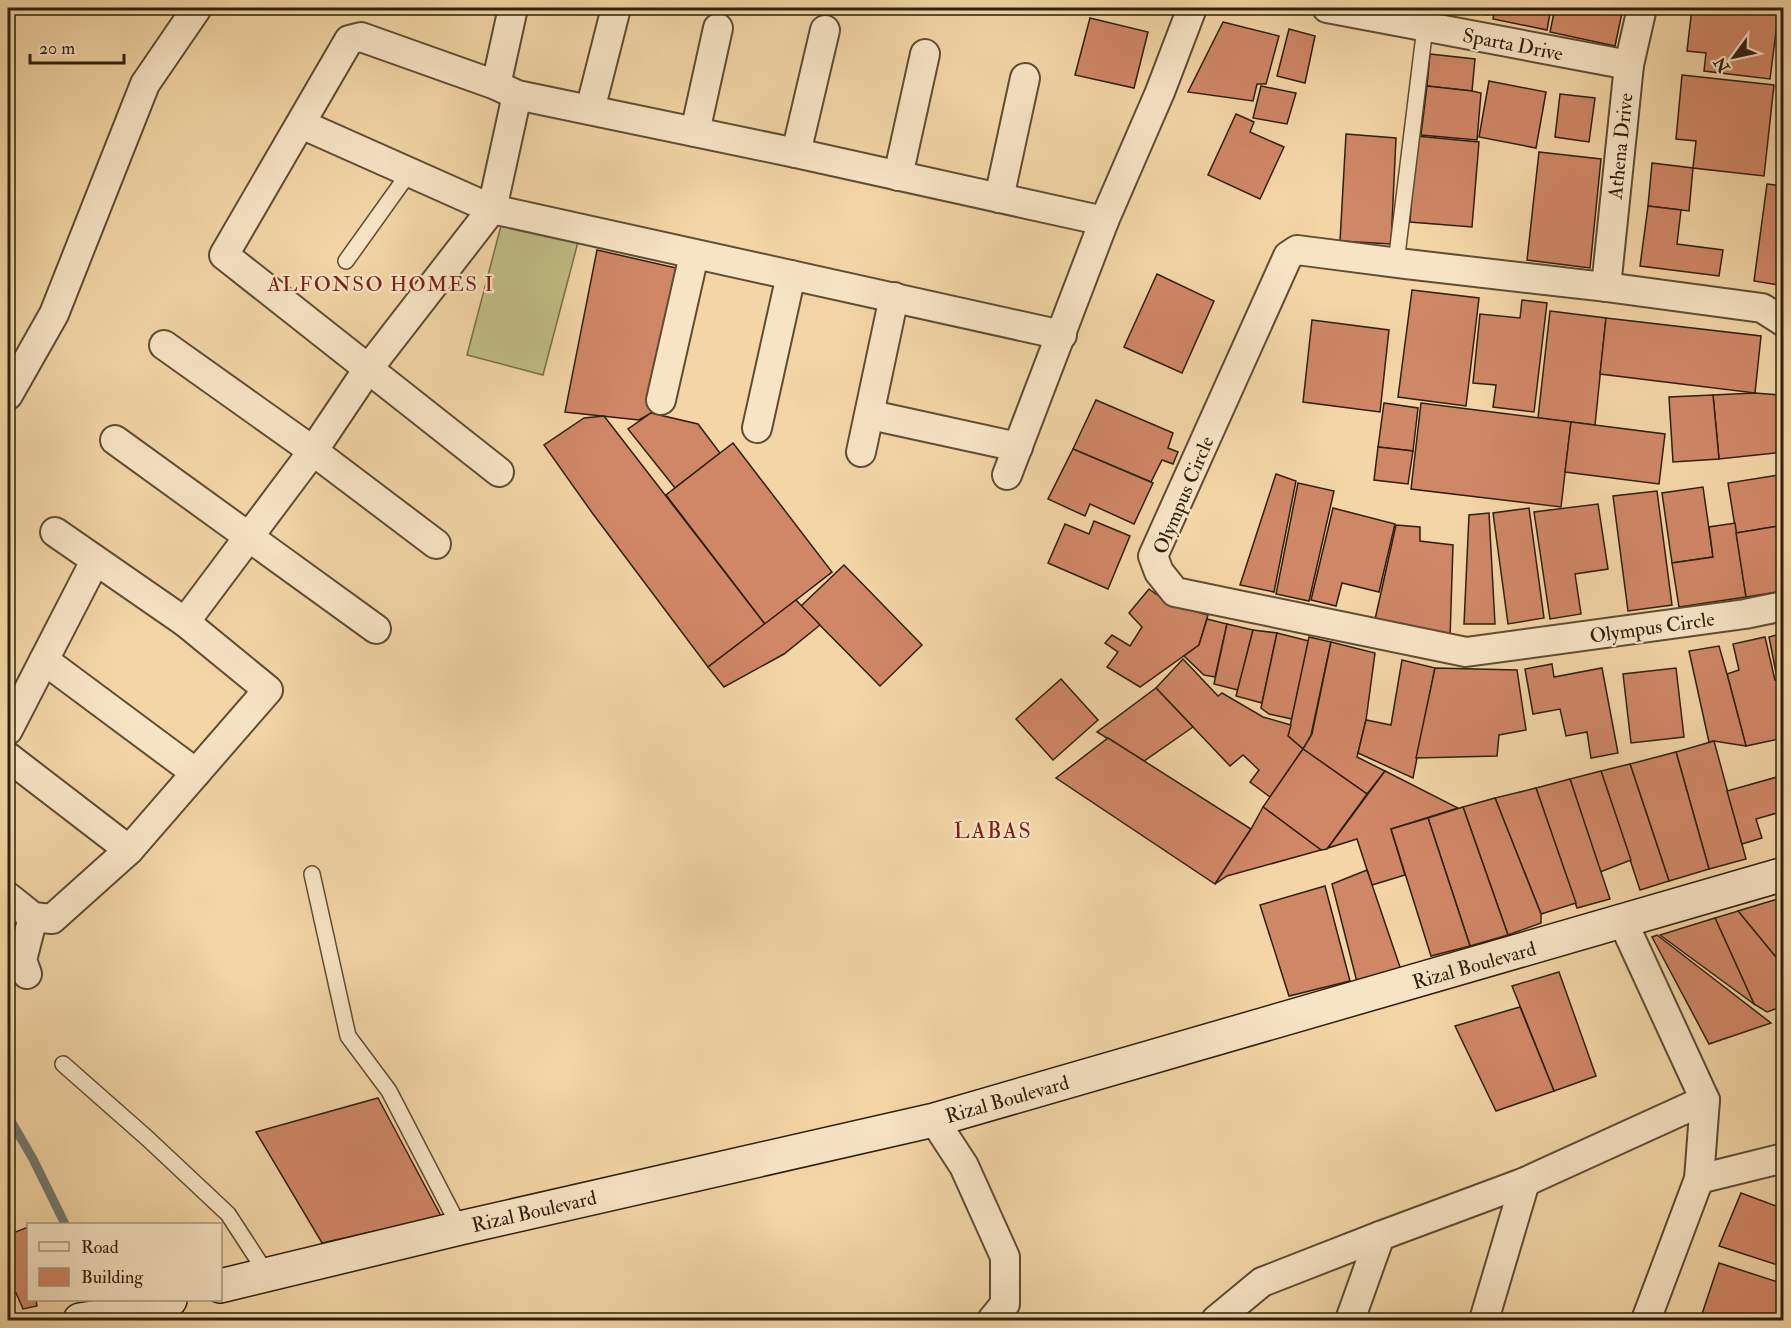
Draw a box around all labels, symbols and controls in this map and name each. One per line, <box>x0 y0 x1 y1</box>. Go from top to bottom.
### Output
street label: Sparta Drive <box>1460 23 1565 67</box>
scale bar <box>30 27 124 65</box>
north arrow <box>1704 27 1764 87</box>
text: 20 m <box>39 37 75 60</box>
text: N <box>1710 53 1735 77</box>
street label: Athena Drive <box>1602 92 1638 201</box>
district label: ALFONSO HOMES I <box>267 271 494 298</box>
street label: Olympus Circle <box>1147 432 1220 558</box>
street label: Olympus Circle <box>1588 606 1716 650</box>
district label: LABAS <box>954 817 1032 845</box>
street label: Rizal Boulevard <box>1410 936 1539 995</box>
street label: Rizal Boulevard <box>943 1070 1072 1129</box>
street label: Rizal Boulevard <box>469 1185 599 1238</box>
legend <box>27 1223 222 1301</box>
text: Road <box>81 1236 119 1259</box>
text: Building <box>81 1266 144 1289</box>

